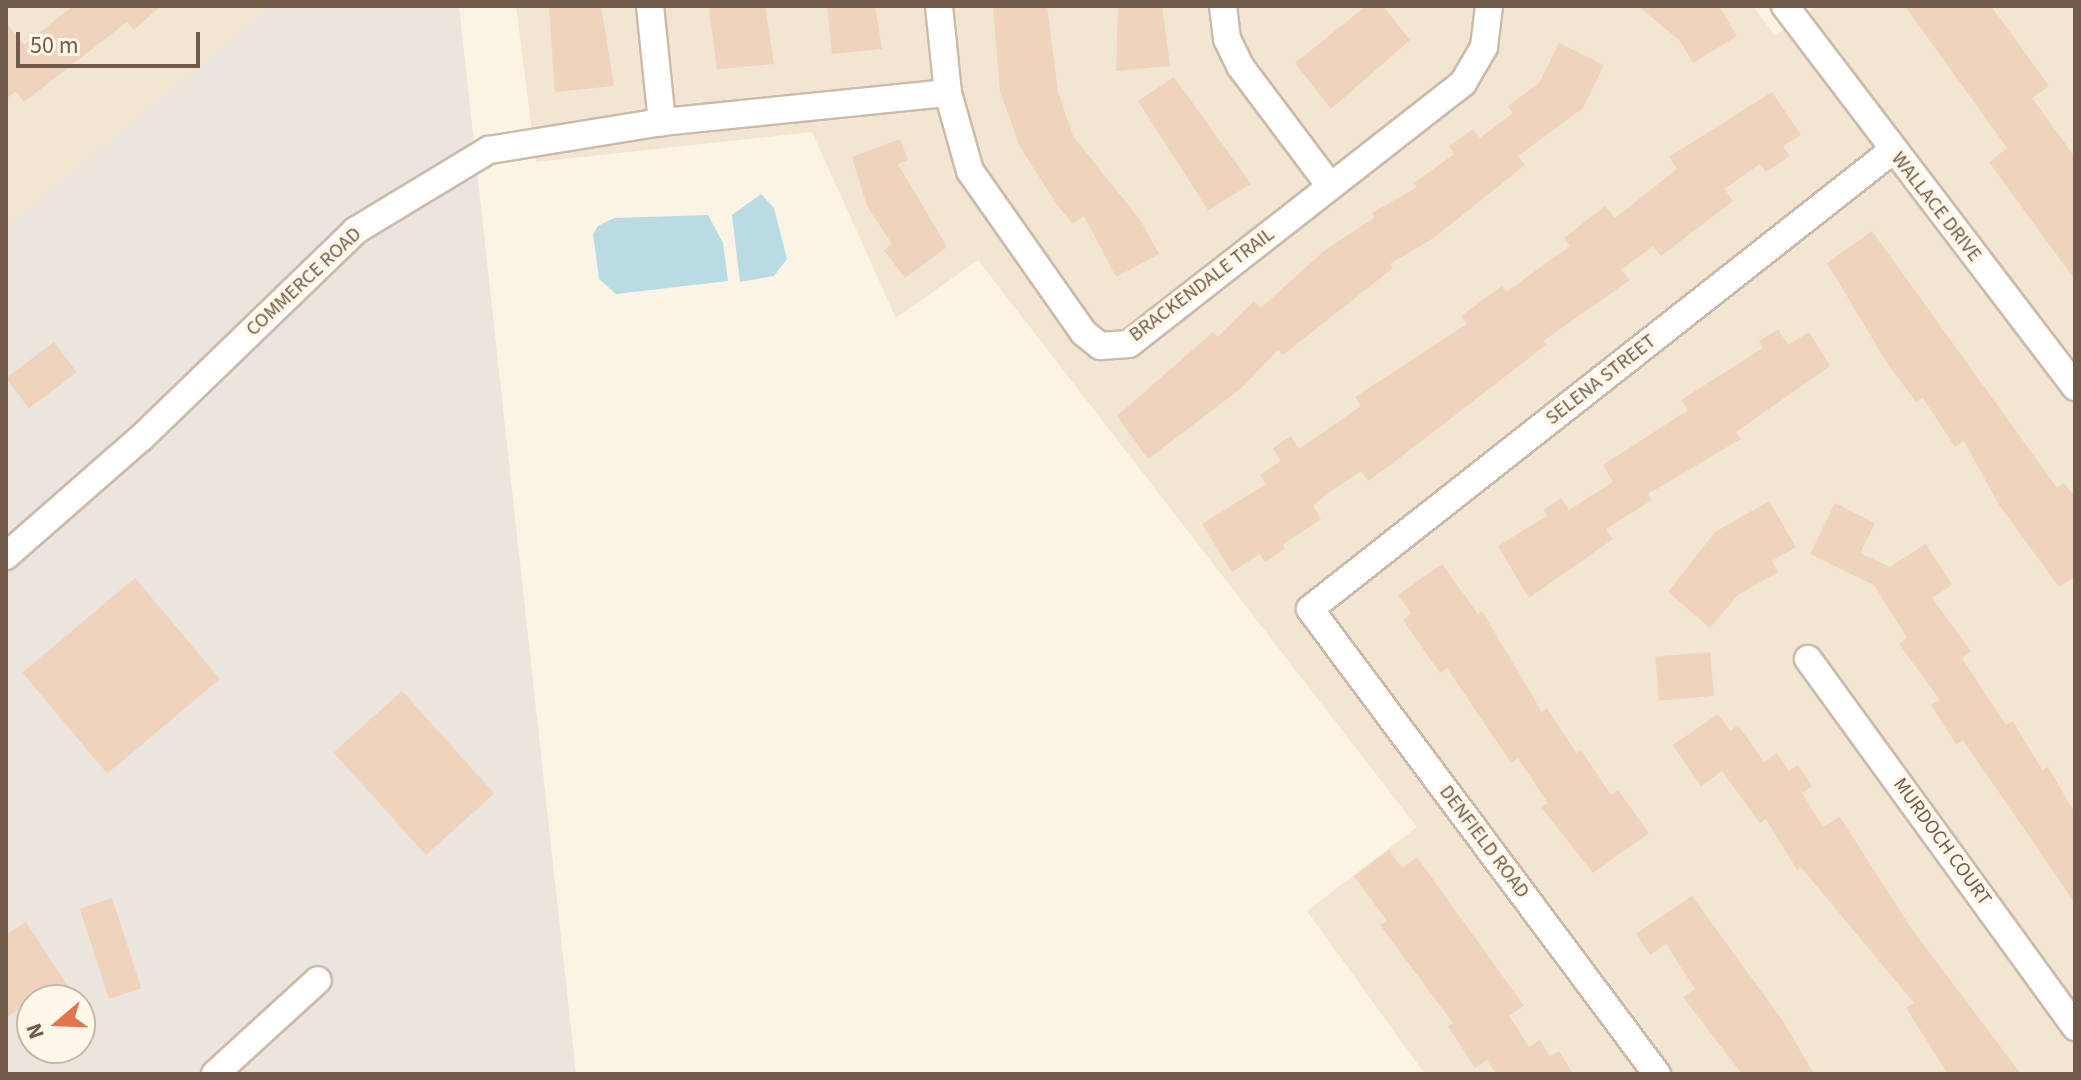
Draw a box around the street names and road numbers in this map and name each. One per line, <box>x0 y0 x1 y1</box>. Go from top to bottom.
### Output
street label: WALLACE DRIVE <box>1886 147 1986 267</box>
street label: COMMERCE ROAD <box>241 223 367 341</box>
street label: BRACKENDALE TRAIL <box>1125 223 1279 347</box>
street label: SELENA STREET <box>1541 329 1661 431</box>
street label: MURDOCH COURT <box>1888 774 1996 910</box>
street label: DENFIELD ROAD <box>1434 781 1534 903</box>

